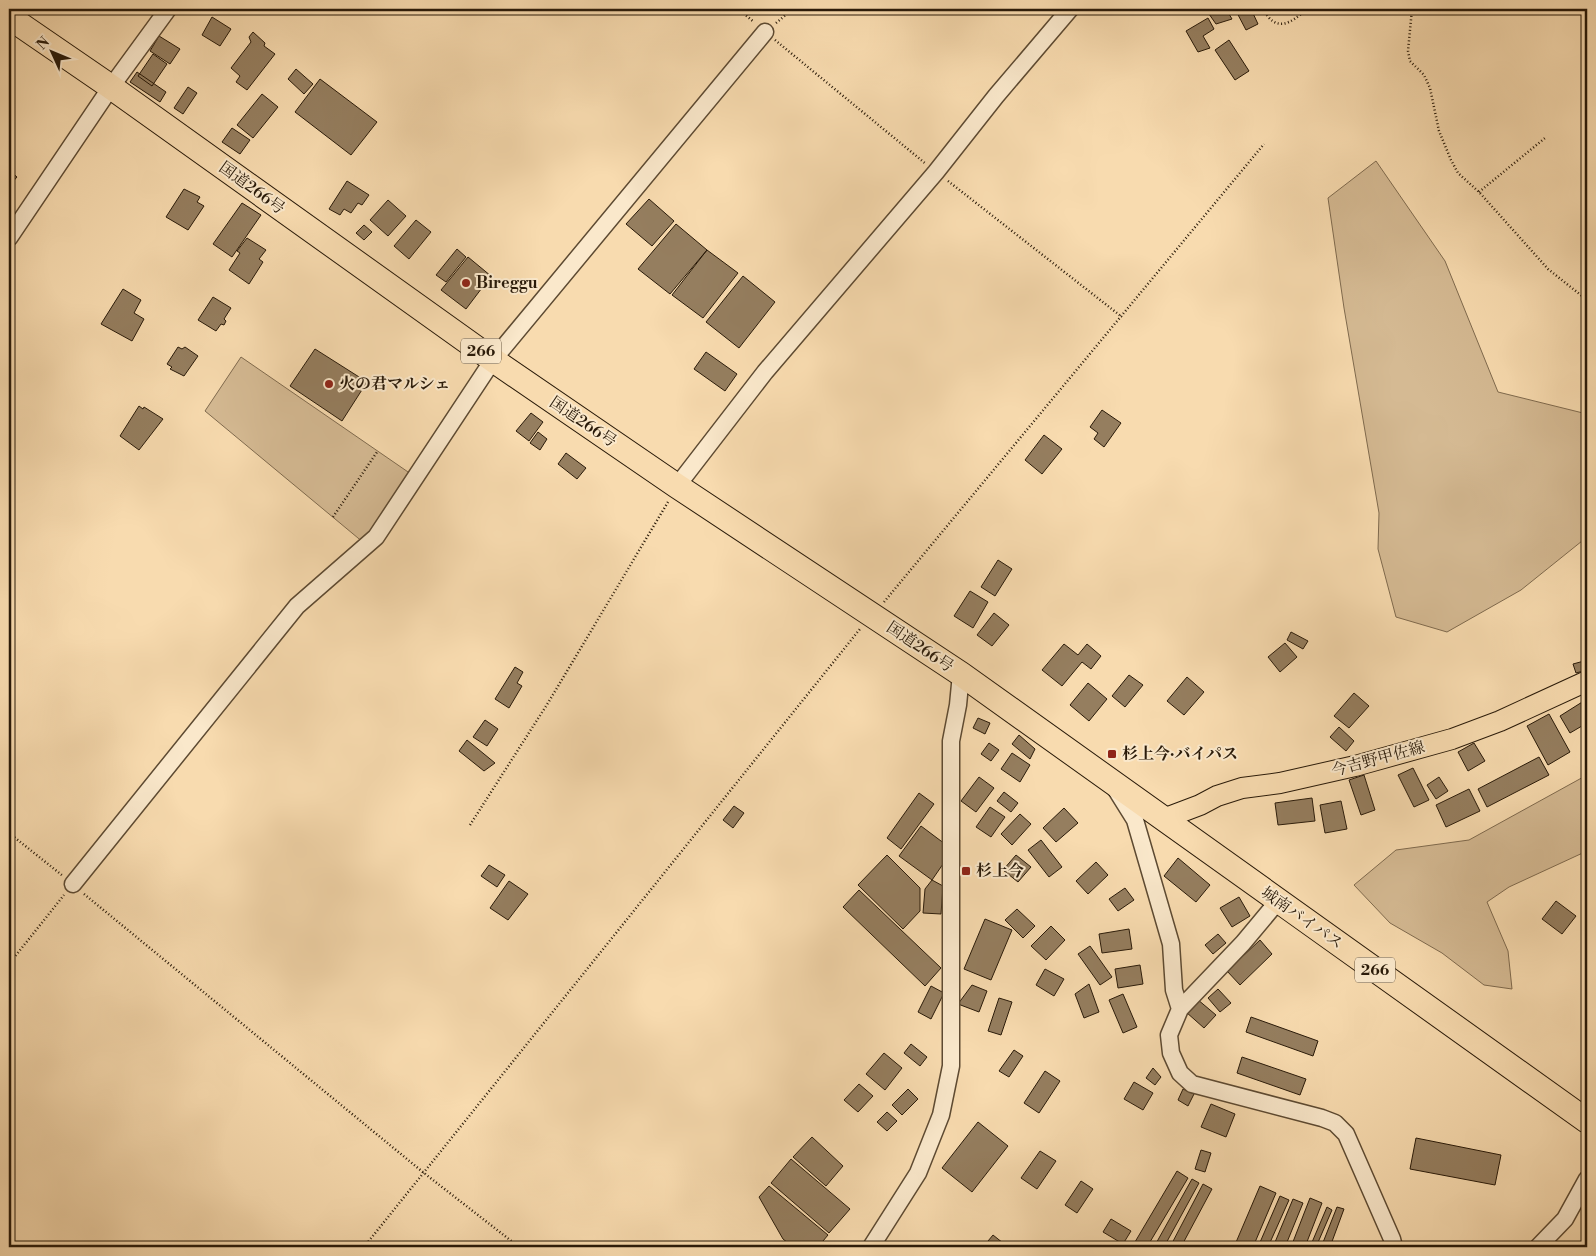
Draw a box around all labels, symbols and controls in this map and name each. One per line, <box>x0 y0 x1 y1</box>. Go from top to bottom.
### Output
north arrow <box>28 28 78 78</box>
text: N <box>33 33 54 54</box>
street label: 国道266号 <box>215 157 289 219</box>
place label: Bireggu <box>476 273 538 293</box>
marker: Bireggu <box>460 277 472 289</box>
road number: 266 <box>461 338 501 364</box>
place label: 火の君マルシェ <box>339 374 450 394</box>
marker: 火の君マルシェ <box>323 378 335 390</box>
street label: 国道266号 <box>546 392 620 452</box>
street label: 国道266号 <box>883 617 957 677</box>
street label: 今吉野甲佐線 <box>1329 737 1427 781</box>
place label: 杉上今·バイパス <box>1122 744 1238 764</box>
marker: 杉上今·バイパス <box>1106 748 1118 760</box>
place label: 杉上今 <box>976 861 1024 881</box>
marker: 杉上今 <box>960 865 972 877</box>
street label: 城南バイパス <box>1257 882 1347 954</box>
road number: 266 <box>1355 958 1395 982</box>

